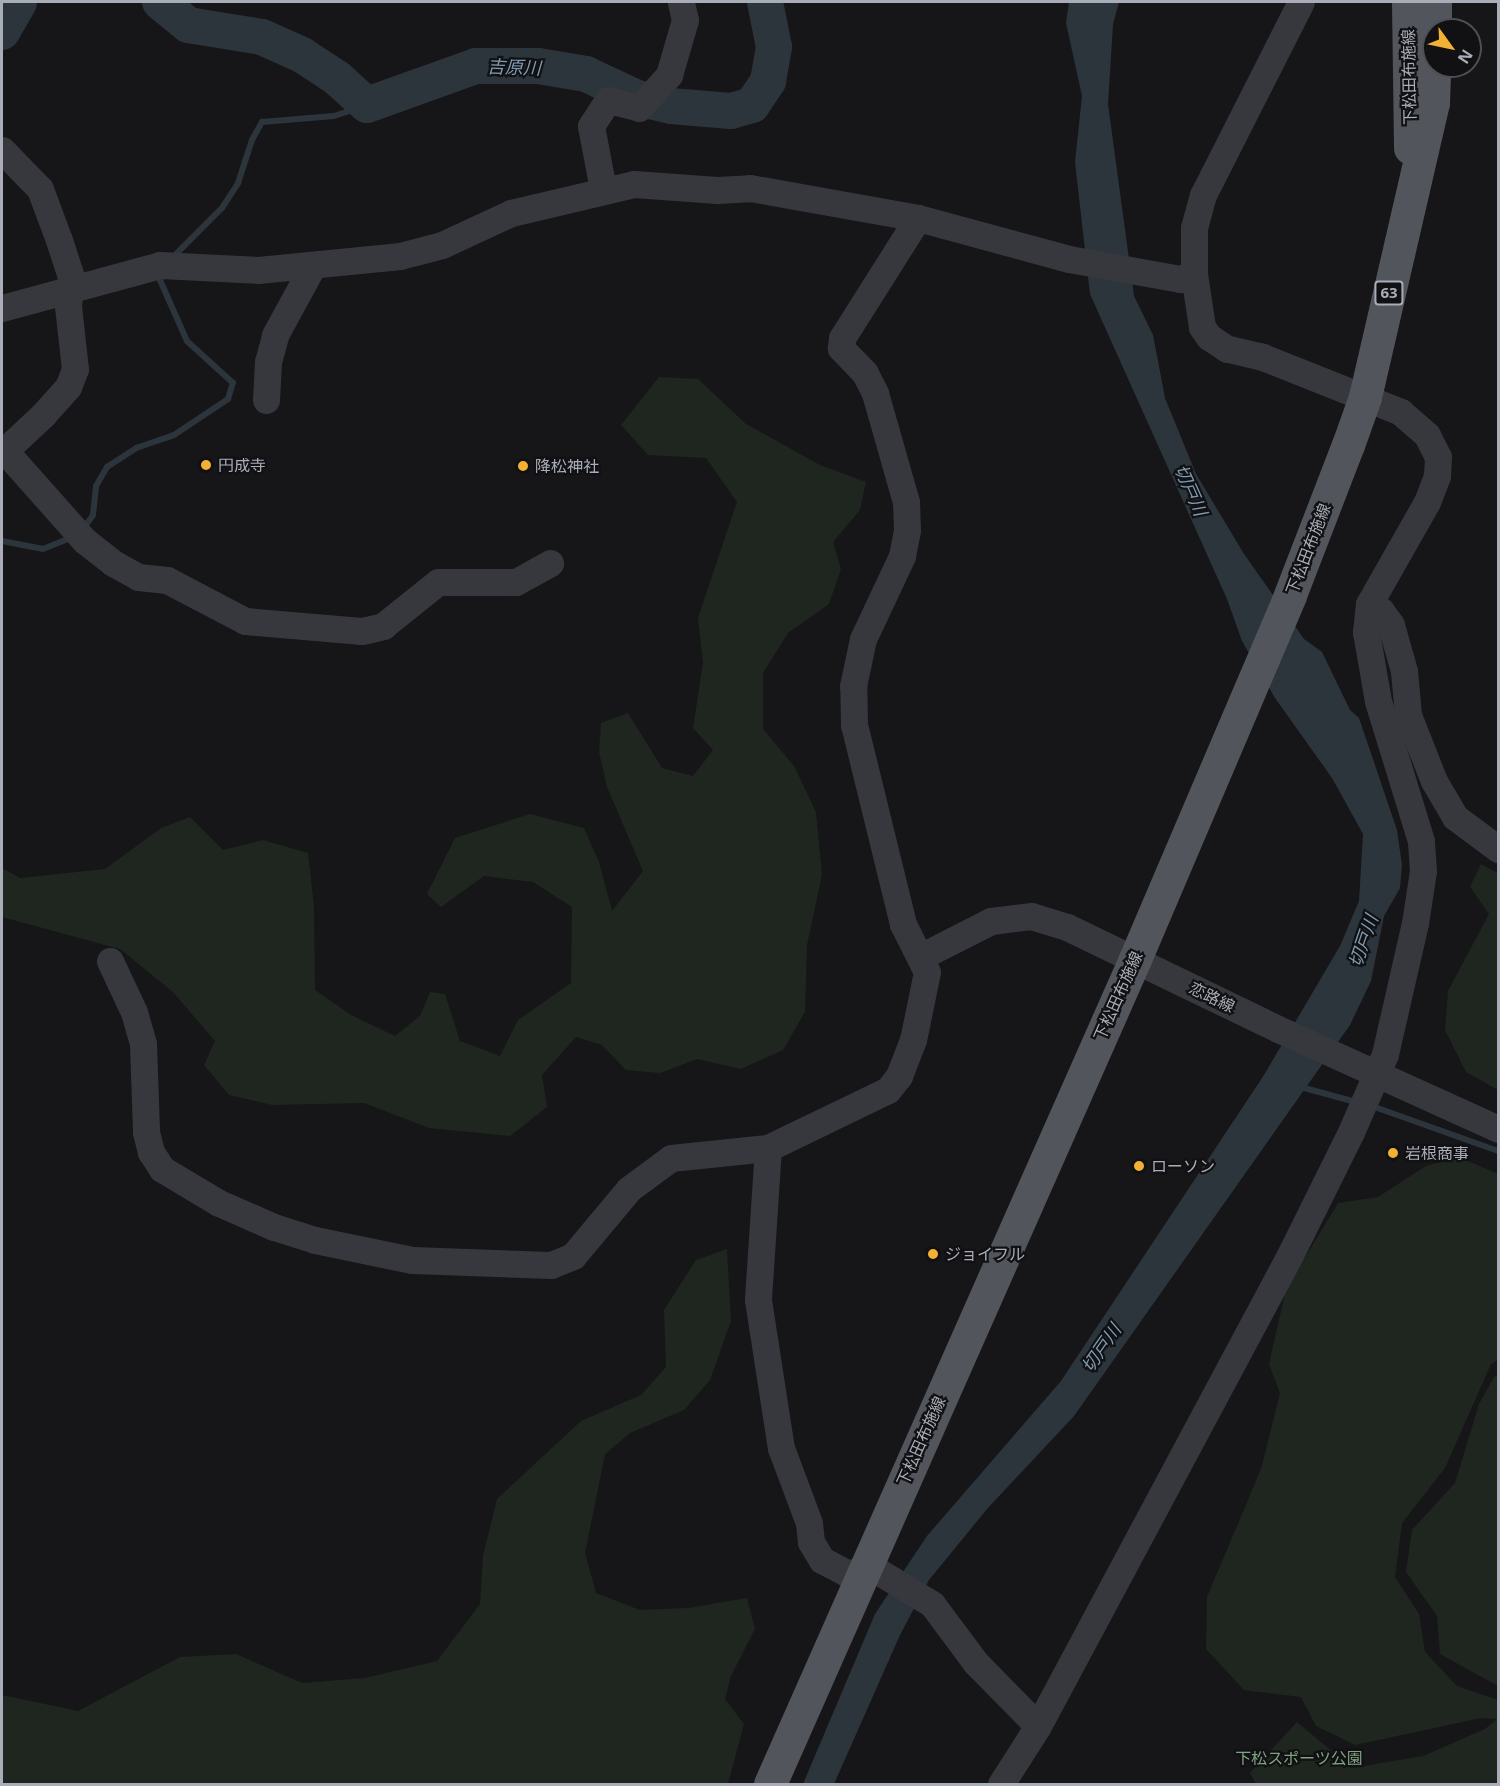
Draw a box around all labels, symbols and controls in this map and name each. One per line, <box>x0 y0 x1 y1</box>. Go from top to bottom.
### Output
north arrow <box>1422 18 1482 78</box>
street label: 下松田布施線 <box>1399 29 1419 125</box>
text: N <box>1453 45 1478 68</box>
water label: 吉原川 <box>487 55 541 79</box>
road number: 63 <box>1374 281 1404 305</box>
place label: 円成寺 <box>218 455 266 475</box>
place label: 降松神社 <box>535 456 599 476</box>
marker: 円成寺 <box>199 458 213 472</box>
marker: 降松神社 <box>516 459 530 473</box>
water label: 切戸川 <box>1170 461 1212 519</box>
street label: 下松田布施線 <box>1282 501 1334 597</box>
water label: 切戸川 <box>1344 912 1382 970</box>
street label: 下松田布施線 <box>1090 948 1146 1044</box>
street label: 恋路線 <box>1186 978 1238 1016</box>
place label: 岩根商事 <box>1405 1143 1469 1163</box>
marker: 岩根商事 <box>1386 1146 1400 1160</box>
place label: ローソン <box>1151 1156 1215 1176</box>
marker: ローソン <box>1132 1159 1146 1173</box>
place label: ジョイフル <box>945 1244 1025 1264</box>
marker: ジョイフル <box>926 1247 940 1261</box>
water label: 切戸川 <box>1077 1320 1125 1376</box>
street label: 下松田布施線 <box>893 1393 949 1489</box>
park label: 下松スポーツ公園 <box>1235 1748 1363 1768</box>

